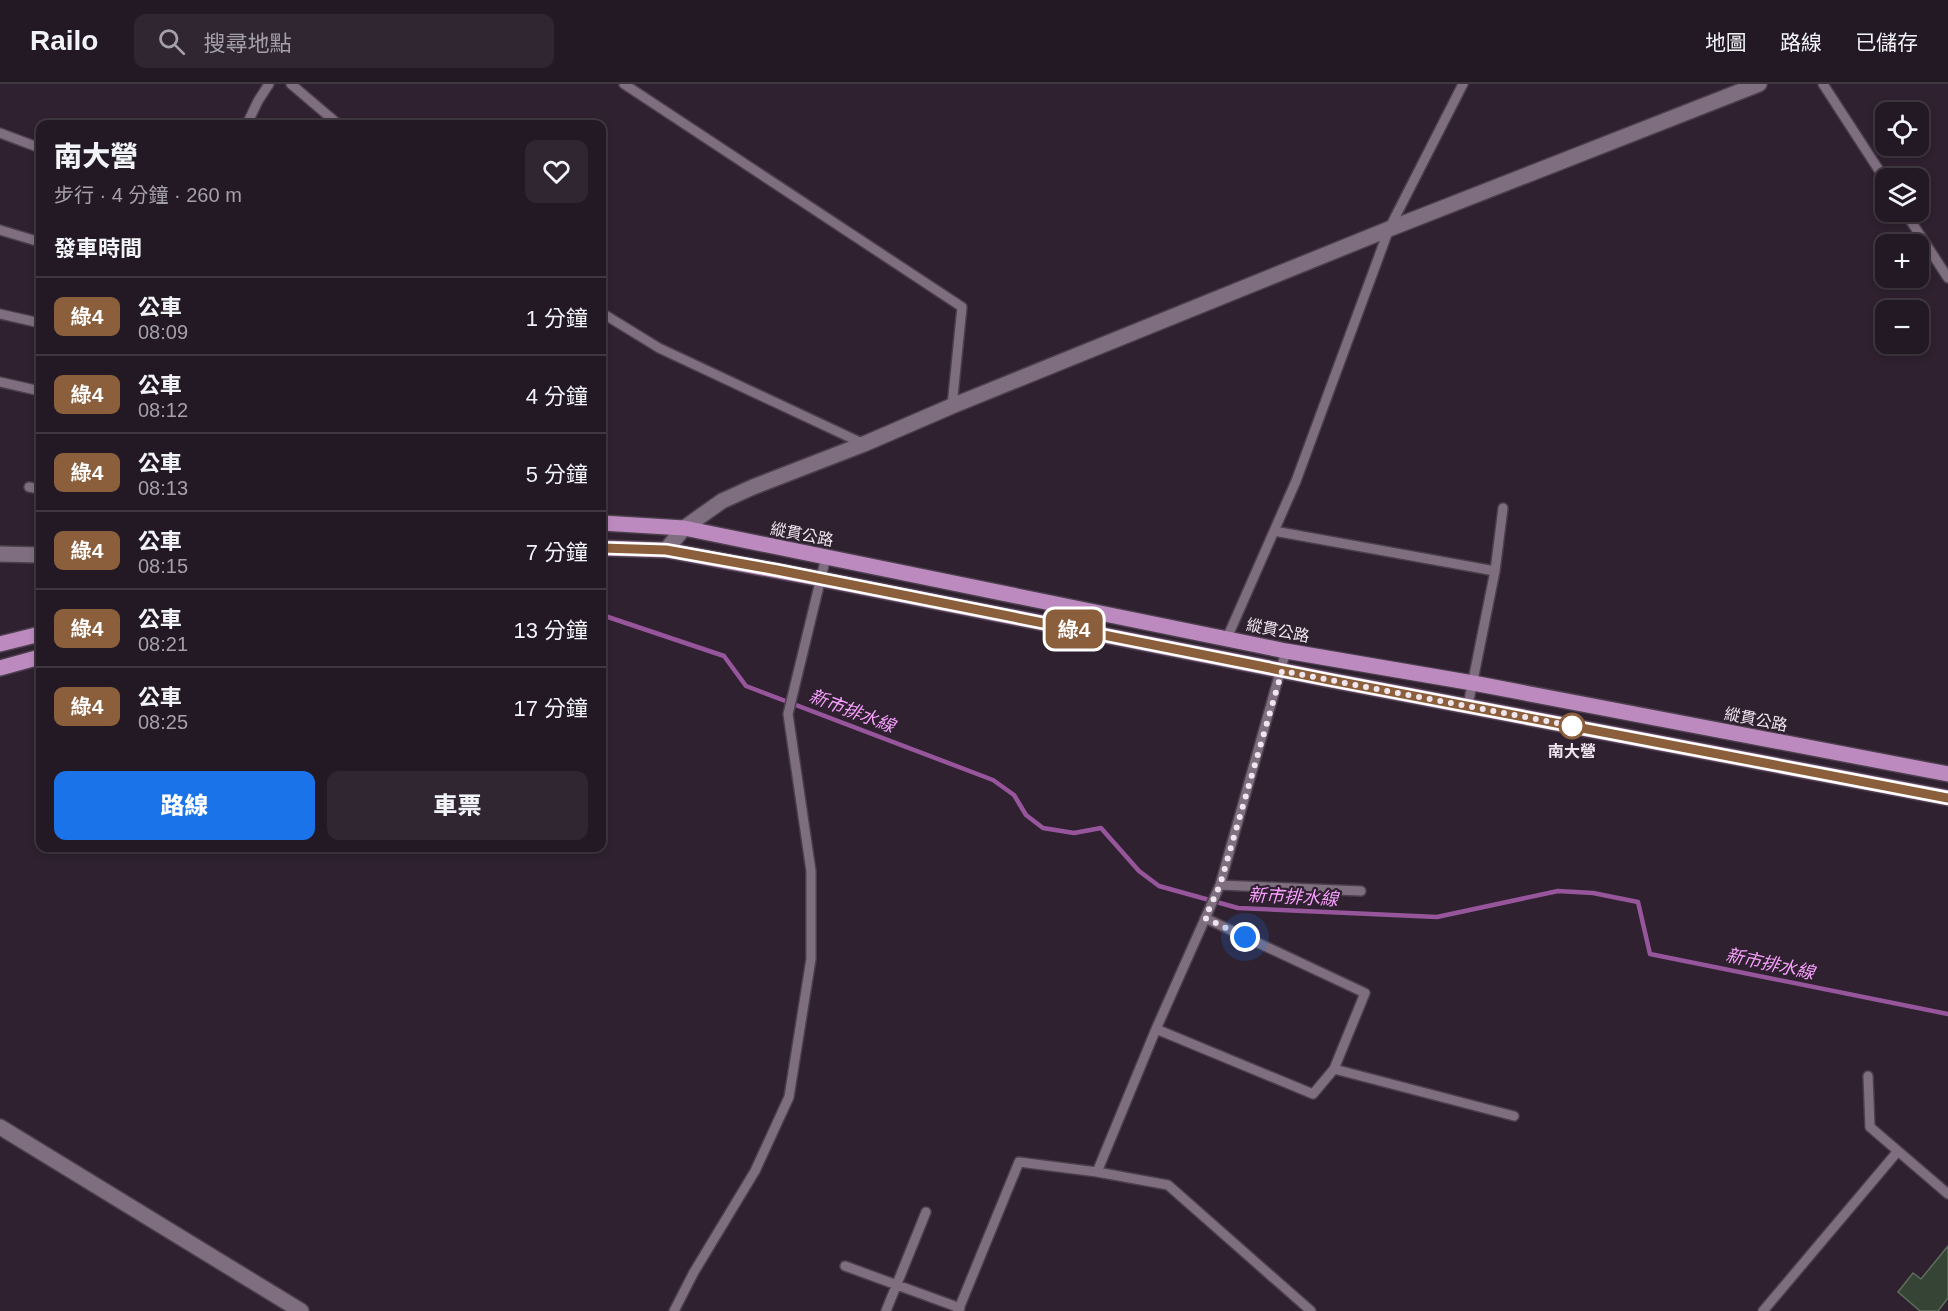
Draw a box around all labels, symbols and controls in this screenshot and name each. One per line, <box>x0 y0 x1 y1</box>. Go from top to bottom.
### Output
search box <box>134 14 554 68</box>
text: Railo <box>30 25 98 56</box>
icon: search <box>155 25 188 58</box>
text: 搜尋地點 <box>203 31 291 56</box>
text: 地圖 <box>1705 31 1747 54</box>
text: 路線 <box>1780 31 1822 54</box>
text: 已儲存 <box>1855 31 1918 54</box>
map controls <box>1875 102 1929 354</box>
button: locate <box>1875 102 1929 156</box>
button: heart <box>525 140 588 203</box>
text: 南大營 <box>54 141 138 172</box>
button: layers <box>1875 168 1929 222</box>
text: 步行 · 4 分鐘 · 260 m <box>54 184 242 206</box>
button: + <box>1875 234 1929 288</box>
text: 發車時間 <box>54 236 142 261</box>
text: 公車 <box>138 295 182 320</box>
button: − <box>1875 300 1929 354</box>
text: 綠4 <box>71 305 103 328</box>
text: 1 分鐘 <box>526 306 588 331</box>
text: 08:09 <box>138 321 188 343</box>
text: 公車 <box>138 373 182 398</box>
text: 綠4 <box>71 383 103 406</box>
text: 4 分鐘 <box>526 384 588 409</box>
text: 08:12 <box>138 399 188 421</box>
text: 公車 <box>138 451 182 476</box>
text: 綠4 <box>71 461 103 484</box>
text: 5 分鐘 <box>526 462 588 487</box>
text: 08:13 <box>138 477 188 499</box>
street label: 縱貫公路 <box>769 520 835 549</box>
text: 公車 <box>138 529 182 554</box>
text: 綠4 <box>71 539 103 562</box>
text: 7 分鐘 <box>526 540 588 565</box>
text: 08:15 <box>138 555 188 577</box>
text: 公車 <box>138 607 182 632</box>
line badge: 綠4 <box>1047 610 1101 648</box>
street label: 縱貫公路 <box>1245 616 1311 645</box>
text: 綠4 <box>71 617 103 640</box>
text: 13 分鐘 <box>513 618 588 643</box>
text: 綠4 <box>1058 618 1090 641</box>
text: 08:21 <box>138 633 188 655</box>
text: 公車 <box>138 685 182 710</box>
water label: 新市排水線 <box>806 686 899 737</box>
text: 綠4 <box>71 695 103 718</box>
text: 17 分鐘 <box>513 696 588 721</box>
street label: 縱貫公路 <box>1723 705 1789 734</box>
text: 08:25 <box>138 711 188 733</box>
marker: 南大營 <box>1559 713 1585 739</box>
place label: 南大營 <box>1548 743 1596 760</box>
button: 路線 <box>54 771 315 840</box>
button: 車票 <box>327 771 588 840</box>
water label: 新市排水線 <box>1248 885 1340 909</box>
your location <box>1230 922 1260 952</box>
water label: 新市排水線 <box>1724 945 1818 984</box>

